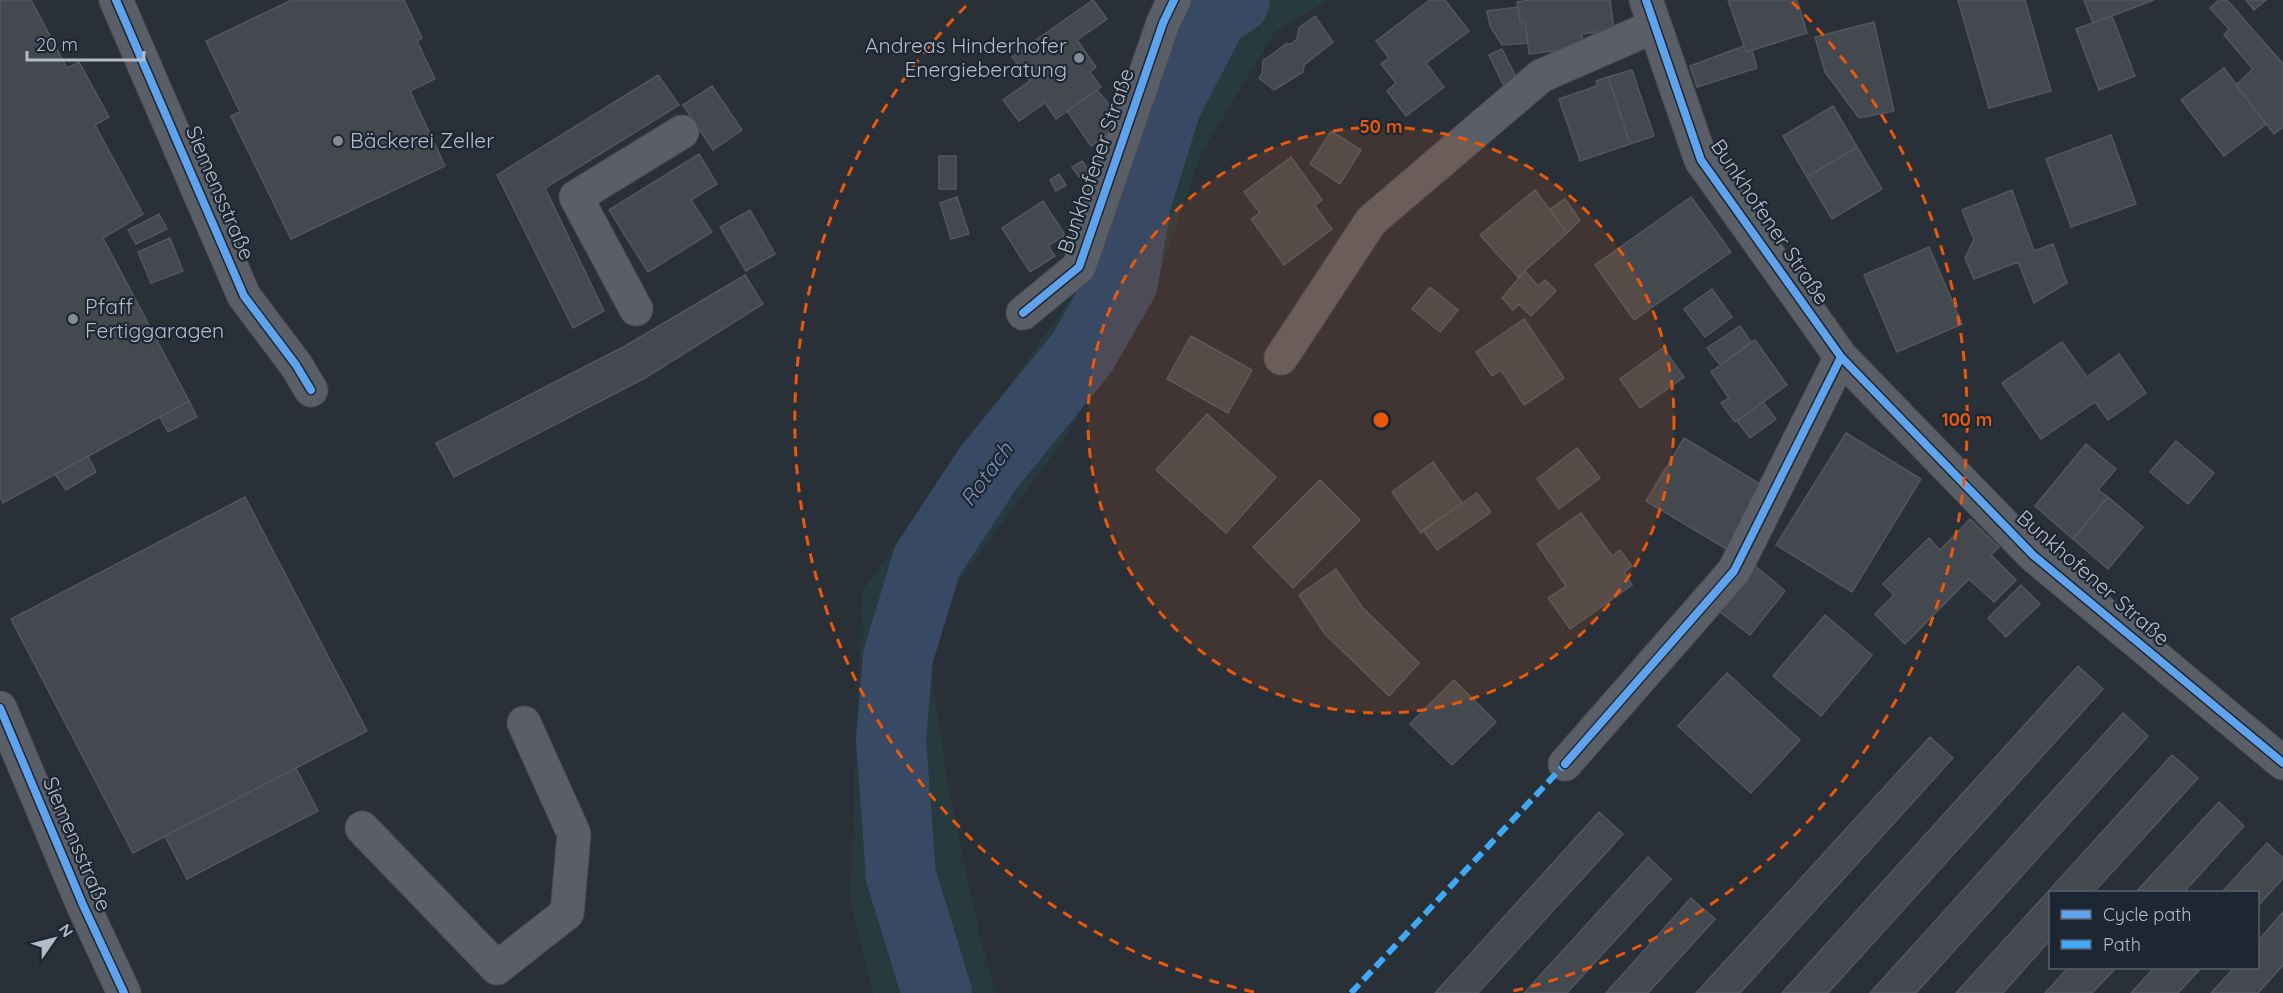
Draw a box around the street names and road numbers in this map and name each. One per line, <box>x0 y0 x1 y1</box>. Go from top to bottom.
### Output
street label: Bunkhofener Straße <box>1051 65 1139 257</box>
street label: Siemensstraße <box>181 122 261 264</box>
street label: Bunkhofener Straße <box>1706 134 1836 309</box>
street label: Bunkhofener Straße <box>2012 504 2175 651</box>
street label: Siemensstraße <box>38 773 118 915</box>

